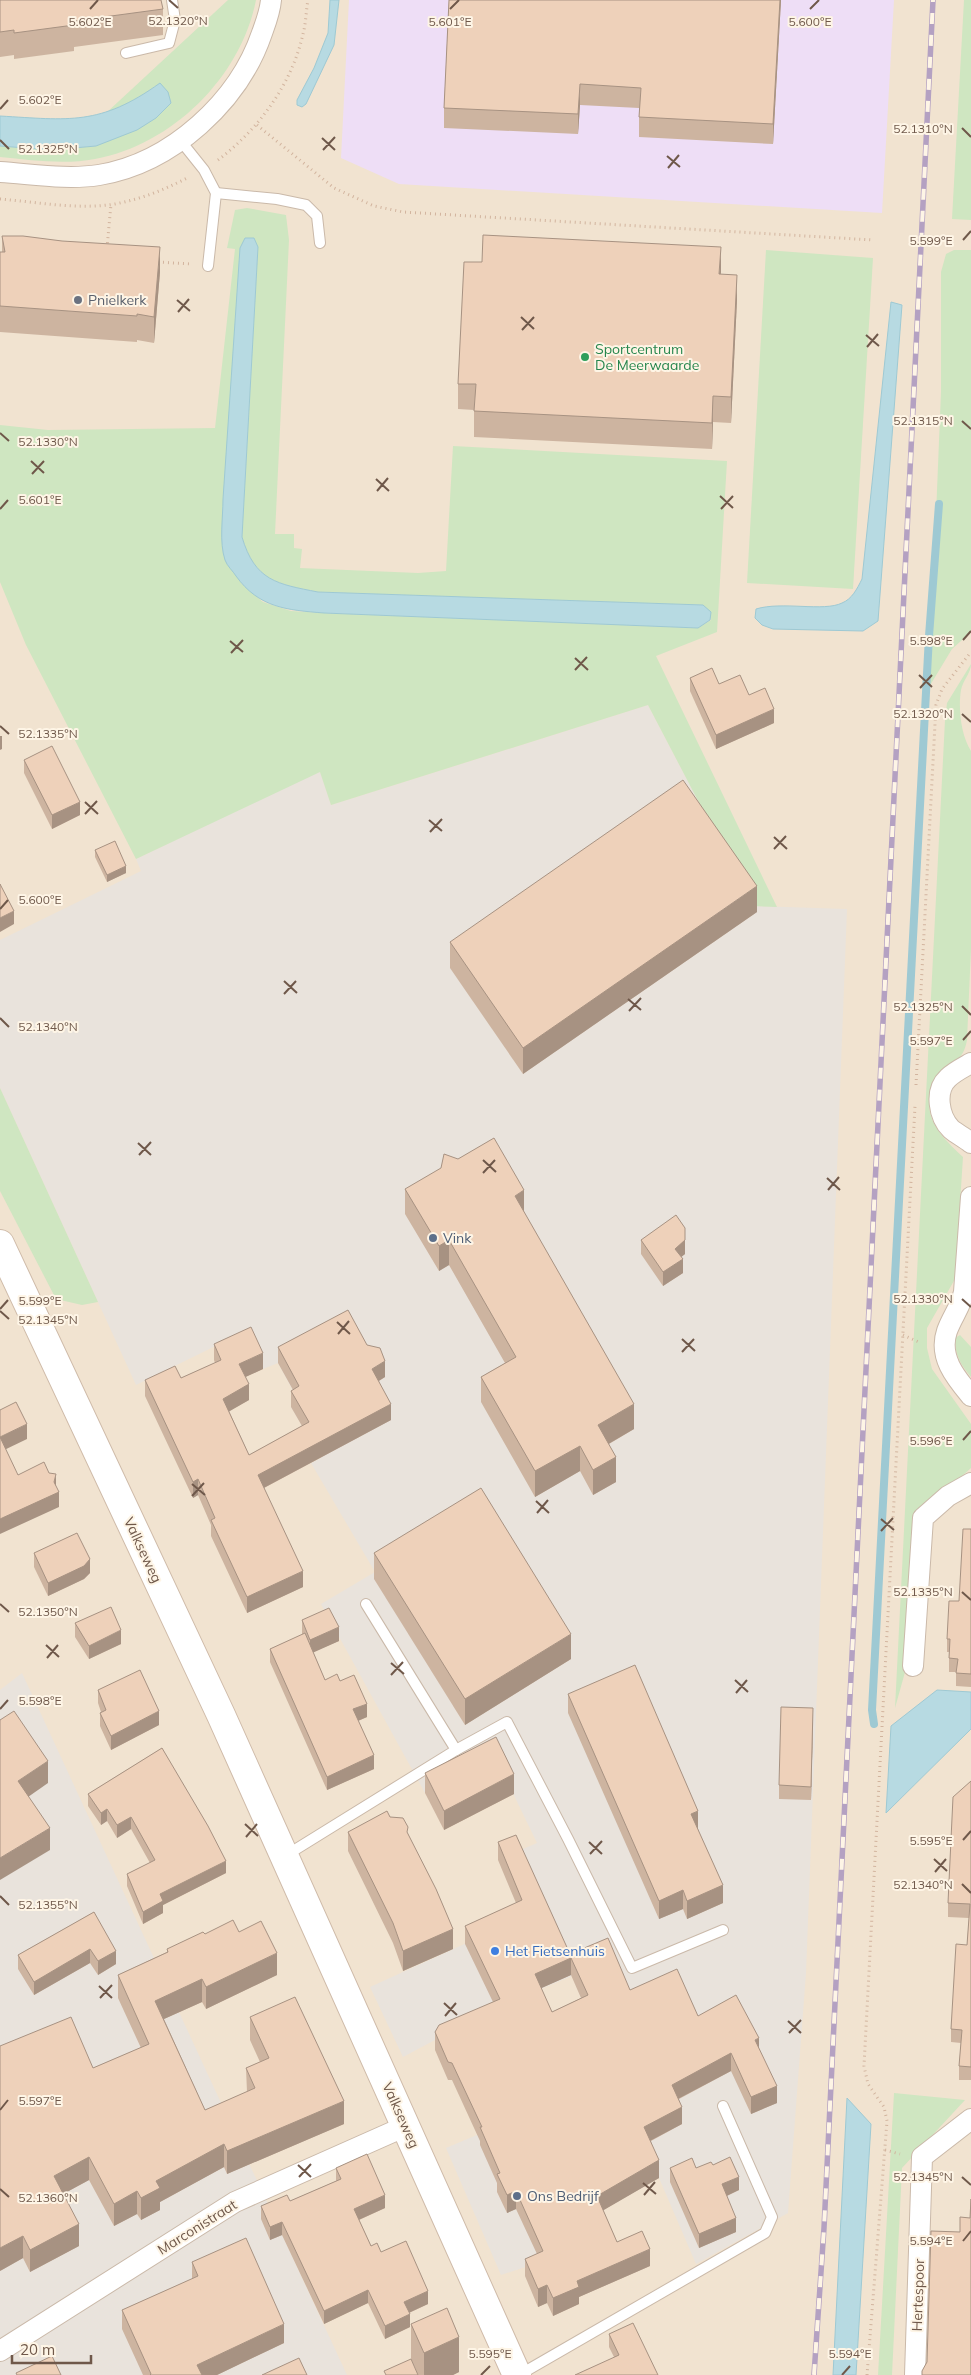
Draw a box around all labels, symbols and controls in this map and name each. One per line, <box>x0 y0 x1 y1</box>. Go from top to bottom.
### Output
text: 52.1320°N <box>148 13 208 28</box>
text: 5.602°E <box>68 14 112 29</box>
text: 5.601°E <box>428 14 472 29</box>
text: 5.600°E <box>788 14 832 29</box>
text: 5.602°E <box>18 92 62 107</box>
text: 52.1310°N <box>893 121 953 136</box>
text: 52.1325°N <box>18 141 78 156</box>
text: 5.599°E <box>909 233 953 248</box>
place label: Pnielkerk <box>88 291 147 309</box>
marker: Pnielkerk <box>72 294 84 306</box>
place label: Sportcentrum De Meerwaarde <box>595 340 699 374</box>
marker: Sportcentrum De Meerwaarde <box>579 351 591 363</box>
text: 52.1315°N <box>893 413 953 428</box>
text: 52.1330°N <box>18 434 78 449</box>
text: 5.601°E <box>18 492 62 507</box>
text: 5.598°E <box>909 633 953 648</box>
text: 52.1320°N <box>893 706 953 721</box>
text: 52.1335°N <box>18 726 78 741</box>
text: 5.600°E <box>18 892 62 907</box>
text: 52.1325°N <box>893 999 953 1014</box>
text: 52.1340°N <box>18 1019 78 1034</box>
text: 5.597°E <box>909 1033 953 1048</box>
place label: Vink <box>443 1229 472 1247</box>
marker: Vink <box>427 1232 439 1244</box>
text: 52.1330°N <box>893 1291 953 1306</box>
text: 5.599°E <box>18 1293 62 1308</box>
text: 52.1345°N <box>18 1312 78 1327</box>
text: 5.596°E <box>909 1433 953 1448</box>
street label: Valkseweg <box>120 1514 166 1586</box>
text: 52.1335°N <box>893 1584 953 1599</box>
text: 52.1350°N <box>18 1604 78 1619</box>
text: 5.598°E <box>18 1693 62 1708</box>
text: 5.595°E <box>909 1833 953 1848</box>
text: 52.1340°N <box>893 1877 953 1892</box>
text: 52.1355°N <box>18 1897 78 1912</box>
place label: Het Fietsenhuis <box>505 1942 605 1960</box>
marker: Het Fietsenhuis <box>489 1945 501 1957</box>
street label: Valkseweg <box>378 2079 424 2151</box>
text: 5.597°E <box>18 2093 62 2108</box>
text: 52.1345°N <box>893 2169 953 2184</box>
place label: Ons Bedrijf <box>527 2187 599 2205</box>
text: 52.1360°N <box>18 2190 78 2205</box>
marker: Ons Bedrijf <box>511 2190 523 2202</box>
street label: Marconistraat <box>154 2195 240 2259</box>
text: 5.594°E <box>909 2233 953 2248</box>
street label: Hertespoor <box>908 2257 928 2332</box>
scale bar <box>12 2332 91 2364</box>
text: 20 m <box>20 2340 55 2359</box>
text: 5.595°E <box>468 2346 512 2361</box>
text: 5.594°E <box>828 2346 872 2361</box>

